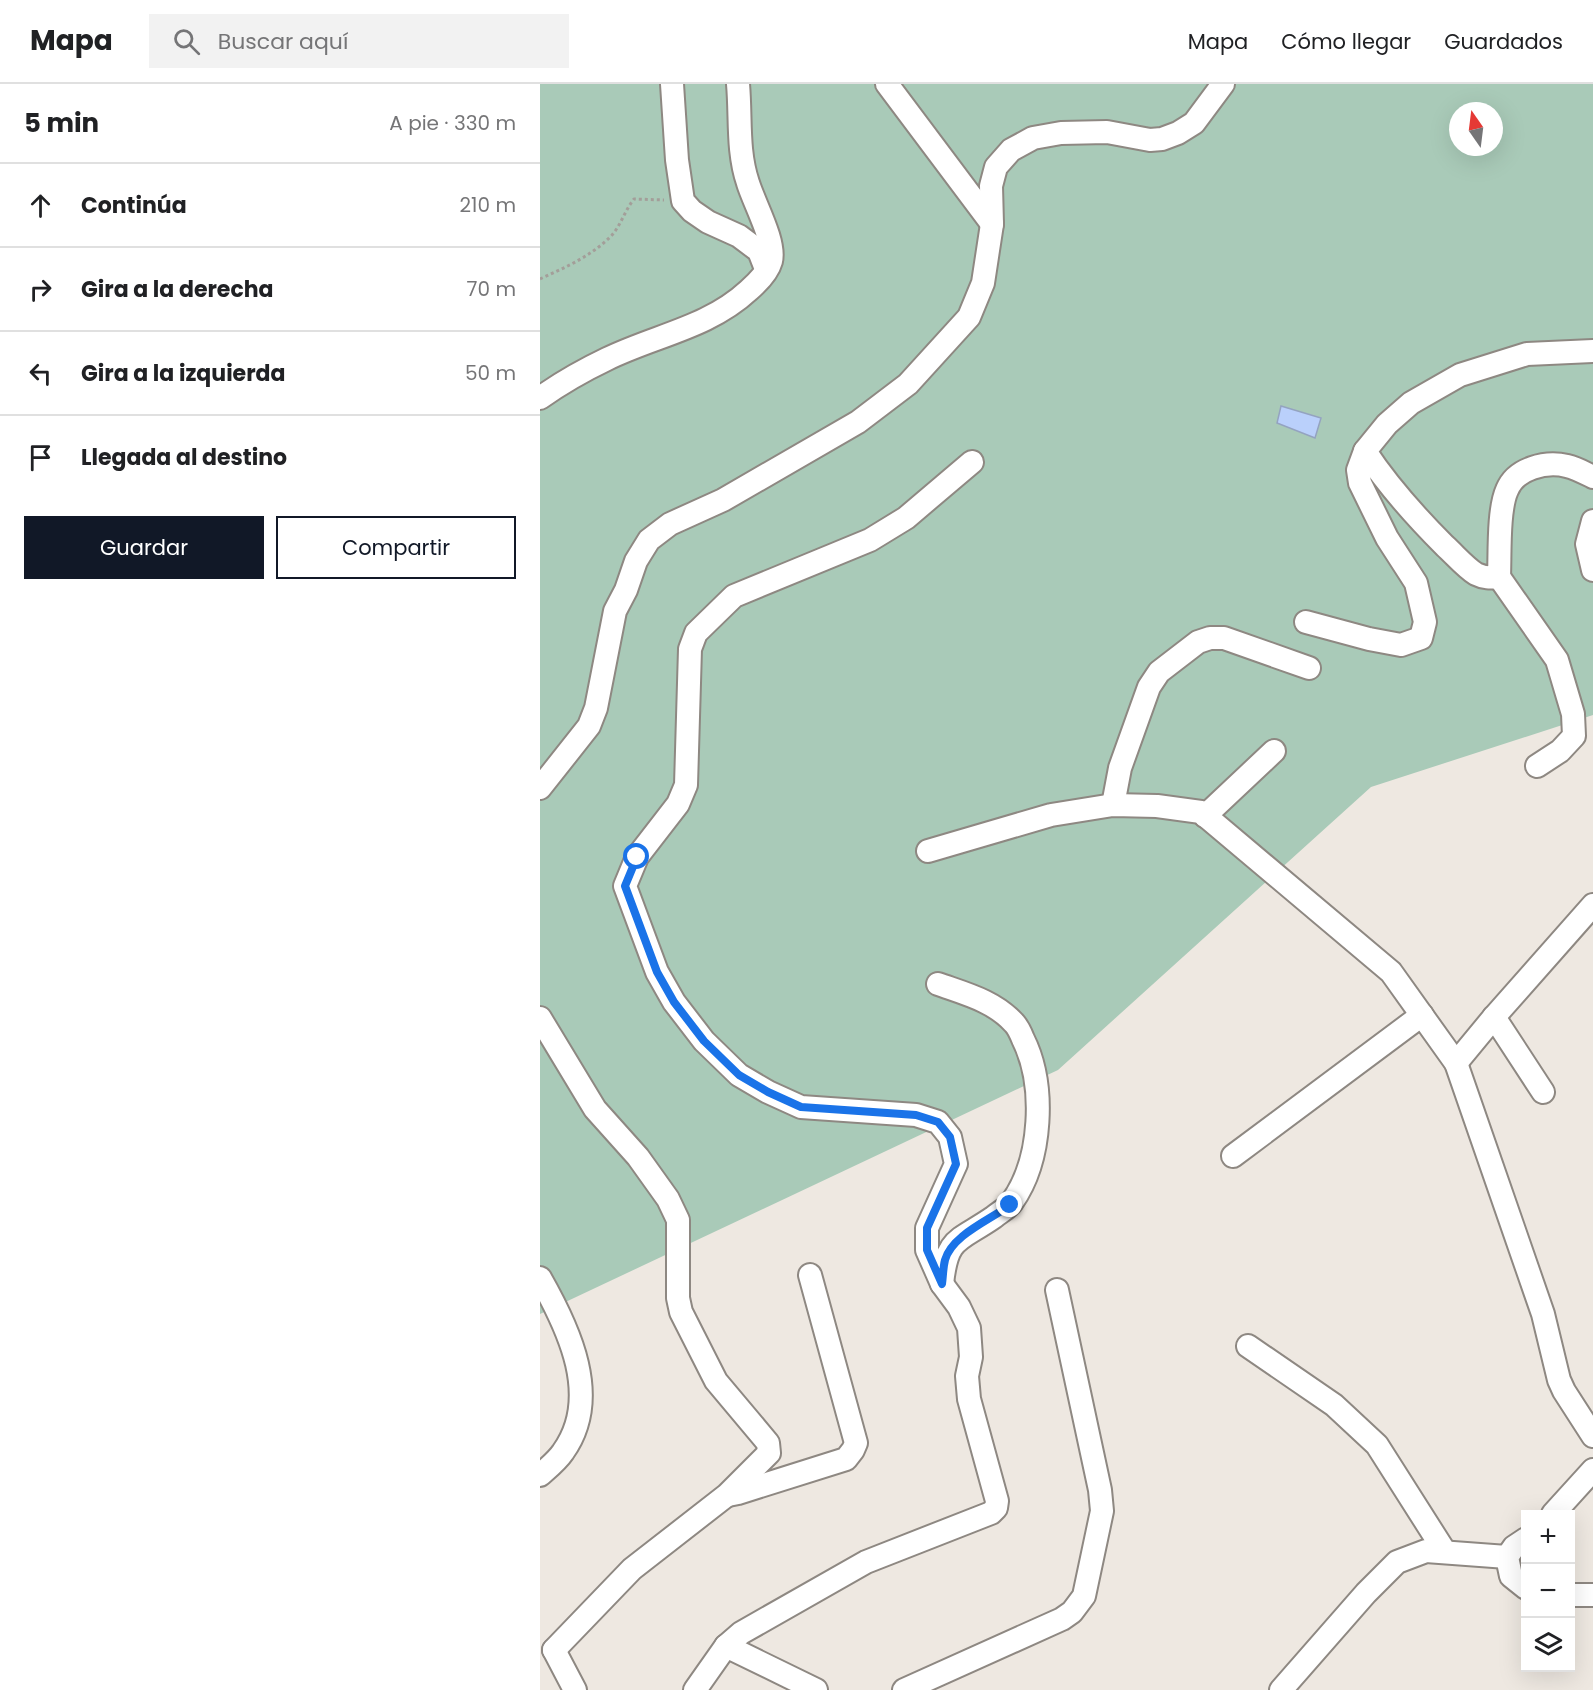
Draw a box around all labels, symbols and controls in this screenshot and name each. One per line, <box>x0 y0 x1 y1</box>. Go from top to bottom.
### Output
search box <box>149 14 569 68</box>
text: Mapa <box>30 21 113 60</box>
icon: search <box>170 25 203 58</box>
text: Buscar aquí <box>218 26 348 57</box>
text: Mapa <box>1188 27 1248 56</box>
text: Cómo llegar <box>1281 27 1411 56</box>
text: Guardados <box>1444 27 1563 56</box>
north arrow <box>1449 102 1503 156</box>
text: 5 min <box>24 105 99 141</box>
text: A pie · 330 m <box>389 109 516 137</box>
icon: ahead <box>24 189 57 222</box>
text: Continúa <box>81 190 187 221</box>
text: 210 m <box>460 191 516 219</box>
icon: right <box>24 273 57 306</box>
text: Gira a la derecha <box>81 274 274 305</box>
text: 70 m <box>467 275 516 303</box>
icon: left <box>24 357 57 390</box>
text: Gira a la izquierda <box>81 358 285 389</box>
text: 50 m <box>465 359 516 387</box>
icon: arrive <box>24 441 57 474</box>
text: Llegada al destino <box>81 442 287 473</box>
button: Guardar <box>24 516 264 579</box>
button: Compartir <box>276 516 516 579</box>
route start <box>623 843 649 869</box>
route end <box>996 1191 1022 1217</box>
map controls <box>1521 1510 1575 1672</box>
button: + <box>1521 1510 1575 1564</box>
button: − <box>1521 1564 1575 1618</box>
button: layers <box>1521 1618 1575 1672</box>

